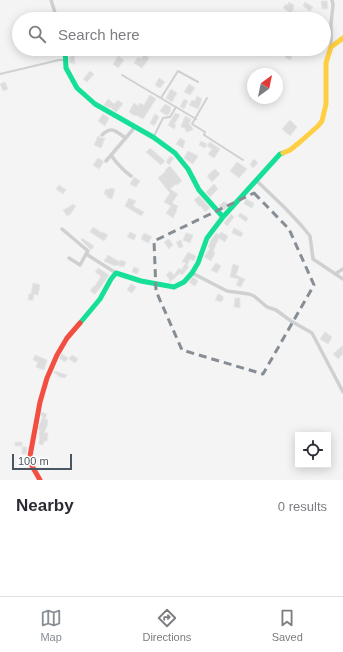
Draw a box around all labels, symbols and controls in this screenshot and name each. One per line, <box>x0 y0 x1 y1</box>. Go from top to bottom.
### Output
search box <box>12 12 331 56</box>
icon: search <box>26 23 48 45</box>
text: Search here <box>58 26 140 43</box>
north arrow <box>247 68 283 104</box>
map controls <box>295 432 331 468</box>
button: locate <box>295 432 331 468</box>
scale bar <box>12 452 72 471</box>
text: 100 m <box>18 455 49 467</box>
text: Nearby <box>16 496 74 515</box>
text: 0 results <box>278 499 327 514</box>
tab: Map <box>40 607 62 643</box>
tab: Directions <box>142 607 191 643</box>
tab: Saved <box>272 607 303 643</box>

